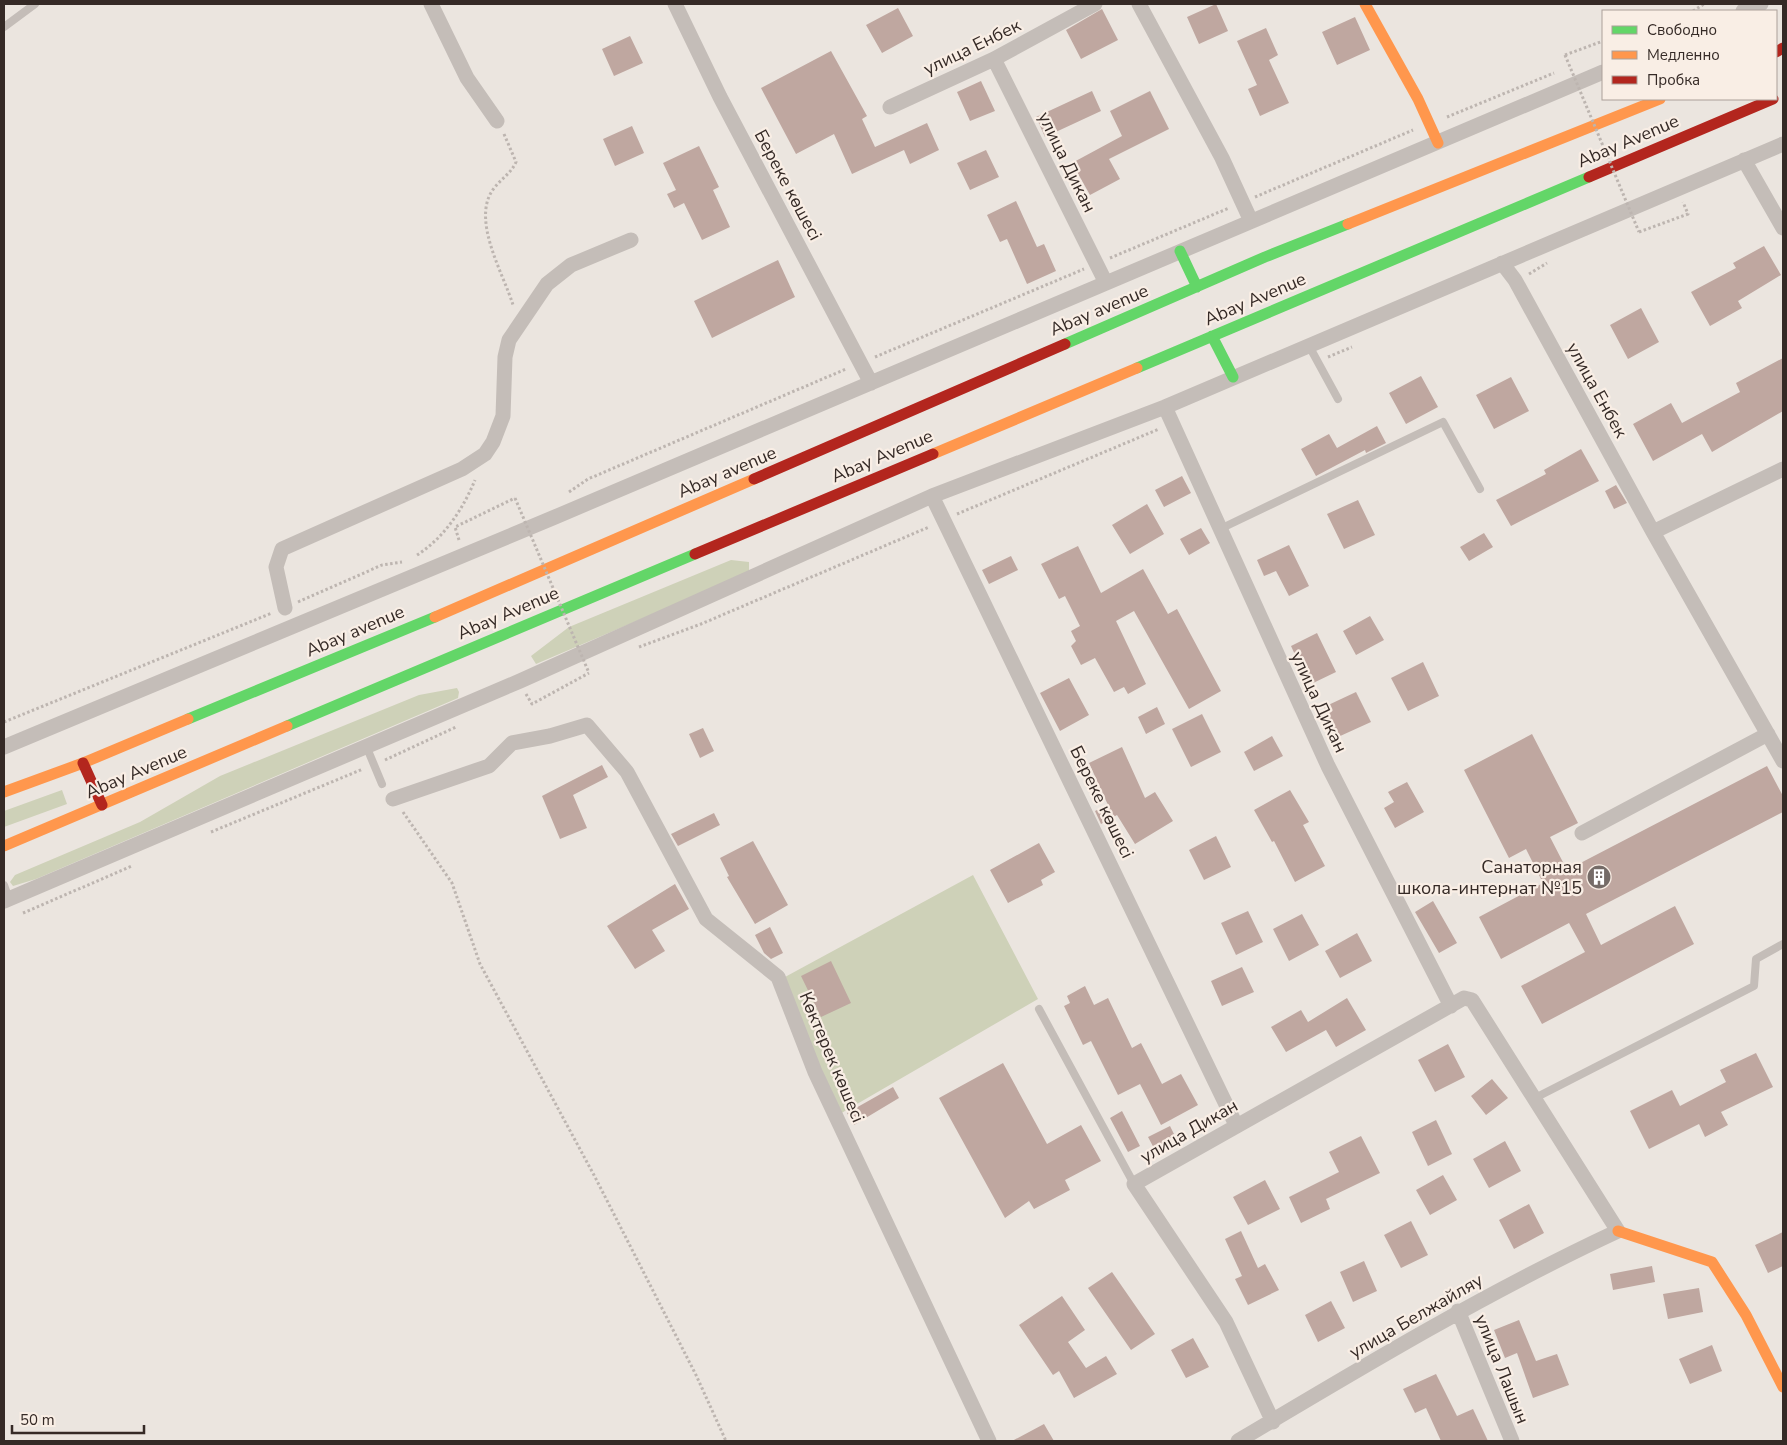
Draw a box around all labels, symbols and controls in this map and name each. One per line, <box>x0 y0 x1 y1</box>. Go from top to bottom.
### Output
legend <box>1602 10 1777 100</box>
street label: улица Енбек <box>919 13 1025 81</box>
text: Свободно <box>1647 20 1717 40</box>
text: Медленно <box>1647 45 1720 65</box>
text: Пробка <box>1647 70 1700 90</box>
street label: улица Дикан <box>1032 108 1102 216</box>
street label: Abay Avenue <box>1574 109 1682 173</box>
street label: Береке көшесі <box>749 125 827 245</box>
street label: Abay Avenue <box>1201 267 1309 331</box>
street label: Abay avenue <box>1046 278 1152 342</box>
street label: улица Енбек <box>1561 338 1633 442</box>
street label: Abay Avenue <box>828 424 936 488</box>
street label: Abay avenue <box>674 440 780 504</box>
street label: Abay Avenue <box>454 581 562 645</box>
street label: Abay avenue <box>302 599 408 663</box>
street label: улица Дикан <box>1285 647 1353 757</box>
street label: Abay Avenue <box>82 740 190 804</box>
street label: Береке көшесі <box>1064 742 1140 862</box>
place label: Санаторная школа-интернат №15 <box>1397 855 1582 900</box>
building icon: Санаторная школа-интернат №15 <box>1586 864 1612 890</box>
street label: Көктерек көшесі <box>794 988 870 1126</box>
street label: улица Дикан <box>1136 1093 1242 1169</box>
street label: улица Белжайляу <box>1345 1268 1488 1364</box>
street label: улица Лашын <box>1469 1311 1535 1427</box>
scale bar <box>12 1402 145 1434</box>
text: 50 m <box>20 1410 55 1430</box>

